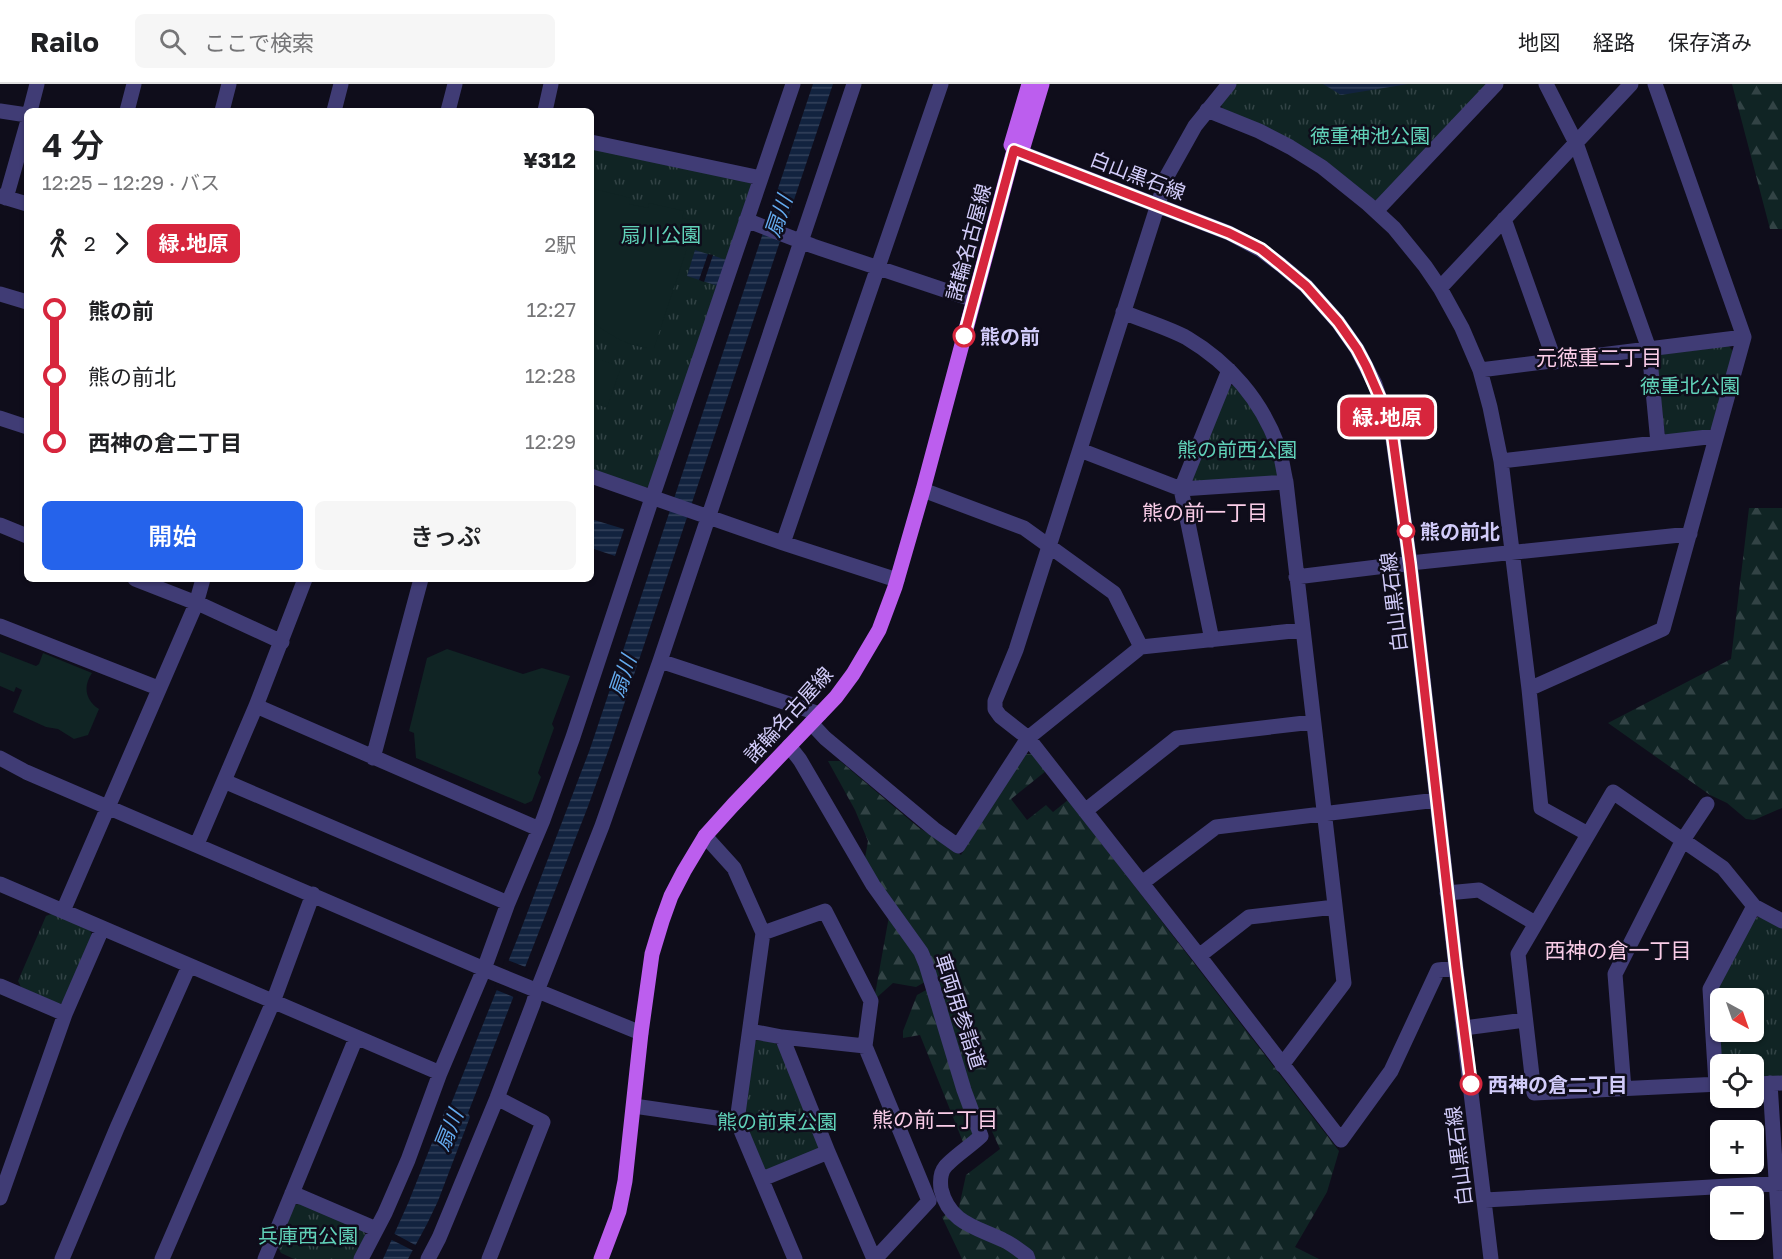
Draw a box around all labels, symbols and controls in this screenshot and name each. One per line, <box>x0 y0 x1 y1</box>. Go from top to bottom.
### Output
search box <box>135 14 555 68</box>
text: Railo <box>30 25 99 58</box>
icon: search <box>156 25 189 58</box>
text: ここで検索 <box>204 29 314 56</box>
text: 地図 <box>1518 29 1560 55</box>
text: 経路 <box>1593 29 1635 55</box>
text: 保存済み <box>1668 29 1752 55</box>
park label: 徳重神池公園 <box>1310 123 1430 147</box>
text: 4 分 <box>42 125 104 164</box>
text: ¥312 <box>523 146 576 173</box>
street label: 白山黒石線 <box>1087 146 1189 204</box>
text: 12:25 – 12:29 · バス <box>42 170 220 194</box>
street label: 諸輪名古屋線 <box>941 181 995 303</box>
water label: 扇川 <box>759 190 798 240</box>
park label: 扇川公園 <box>621 222 701 246</box>
icon: walk <box>42 227 75 260</box>
icon: forward <box>105 227 138 260</box>
text: 緑.地原 <box>159 230 228 256</box>
text: 2 <box>84 231 96 255</box>
text: 2駅 <box>544 232 576 256</box>
text: 熊の前 <box>88 297 154 324</box>
text: 12:27 <box>527 297 576 321</box>
place label: 熊の前 <box>980 324 1040 348</box>
marker: 熊の前 <box>953 325 975 347</box>
district label: 元徳重二丁目 <box>1536 344 1662 370</box>
text: 熊の前北 <box>88 363 176 390</box>
text: 12:28 <box>525 363 576 387</box>
park label: 徳重北公園 <box>1640 373 1740 397</box>
line badge: 緑.地原 <box>1345 398 1429 436</box>
text: 緑.地原 <box>1352 404 1422 430</box>
text: 西神の倉二丁目 <box>88 429 242 456</box>
text: 12:29 <box>525 429 576 453</box>
park label: 熊の前西公園 <box>1177 437 1297 461</box>
district label: 熊の前一丁目 <box>1142 499 1268 525</box>
button: 開始 <box>42 501 303 570</box>
button: きっぷ <box>315 501 576 570</box>
place label: 熊の前北 <box>1420 519 1500 543</box>
marker: 熊の前北 <box>1397 522 1415 540</box>
street label: 白山黒石線 <box>1375 551 1411 653</box>
water label: 扇川 <box>603 650 642 700</box>
street label: 諸輪名古屋線 <box>739 661 837 767</box>
district label: 西神の倉一丁目 <box>1545 937 1692 963</box>
street label: 車両用参詣道 <box>931 950 991 1072</box>
north arrow <box>1710 988 1764 1042</box>
map controls <box>1710 988 1764 1240</box>
button: locate <box>1710 1054 1764 1108</box>
place label: 西神の倉二丁目 <box>1488 1072 1628 1096</box>
marker: 西神の倉二丁目 <box>1460 1073 1482 1095</box>
water label: 扇川 <box>428 1104 469 1154</box>
street label: 白山黒石線 <box>1440 1105 1476 1207</box>
district label: 熊の前二丁目 <box>872 1106 998 1132</box>
park label: 熊の前東公園 <box>717 1109 837 1133</box>
button: + <box>1710 1120 1764 1174</box>
button: − <box>1710 1186 1764 1240</box>
park label: 兵庫西公園 <box>258 1223 358 1247</box>

